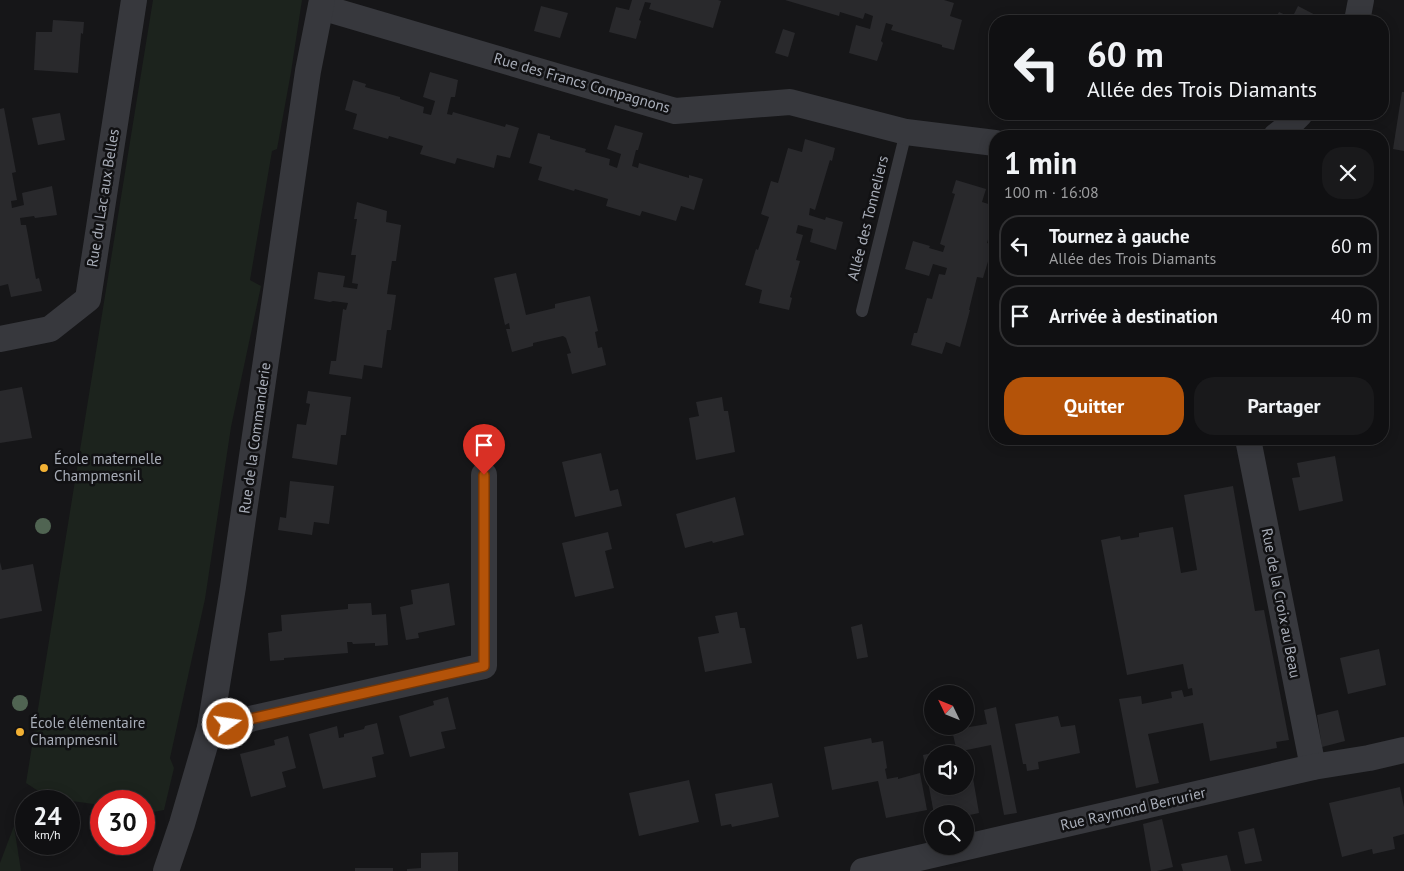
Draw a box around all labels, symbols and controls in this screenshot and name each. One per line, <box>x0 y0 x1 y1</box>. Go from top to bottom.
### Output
text: 60 m <box>1087 31 1164 77</box>
icon: left <box>1004 35 1069 100</box>
street label: Rue des Francs Compagnons <box>492 48 673 117</box>
text: Allée des Trois Diamants <box>1087 75 1317 103</box>
street label: Rue du Lac aux Belles <box>82 127 123 268</box>
text: 1 min <box>1004 143 1077 182</box>
button: close <box>1322 147 1374 199</box>
street label: Allée des Tonneliers <box>843 153 892 282</box>
text: 100 m · 16:08 <box>1004 182 1099 202</box>
text: Tournez à gauche <box>1049 224 1190 248</box>
icon: left <box>1006 232 1034 260</box>
text: 60 m <box>1331 234 1372 258</box>
text: Allée des Trois Diamants <box>1049 248 1216 268</box>
icon: arrive <box>1006 302 1034 330</box>
text: Arrivée à destination <box>1049 304 1218 328</box>
text: 40 m <box>1331 304 1372 328</box>
street label: Rue de la Commanderie <box>234 361 275 515</box>
button: Quitter <box>1004 377 1184 435</box>
button: Partager <box>1194 377 1374 435</box>
pin <box>463 424 505 475</box>
icon: arrive <box>470 431 498 459</box>
place label: École maternelle Champmesnil <box>54 449 162 485</box>
marker: École maternelle Champmesnil <box>38 462 50 474</box>
street label: Rue de la Croix au Beau <box>1258 526 1305 679</box>
north arrow <box>924 685 974 735</box>
map controls <box>924 685 974 855</box>
position arrow <box>201 697 253 749</box>
place label: École élémentaire Champmesnil <box>30 713 145 749</box>
marker: École élémentaire Champmesnil <box>14 726 26 738</box>
button: sound <box>924 745 974 795</box>
street label: Rue Raymond Berrurier <box>1058 783 1207 834</box>
speed limit sign: 30 <box>90 790 155 855</box>
text: 24 <box>33 800 62 832</box>
button: search <box>924 805 974 855</box>
text: km/h <box>34 827 61 842</box>

